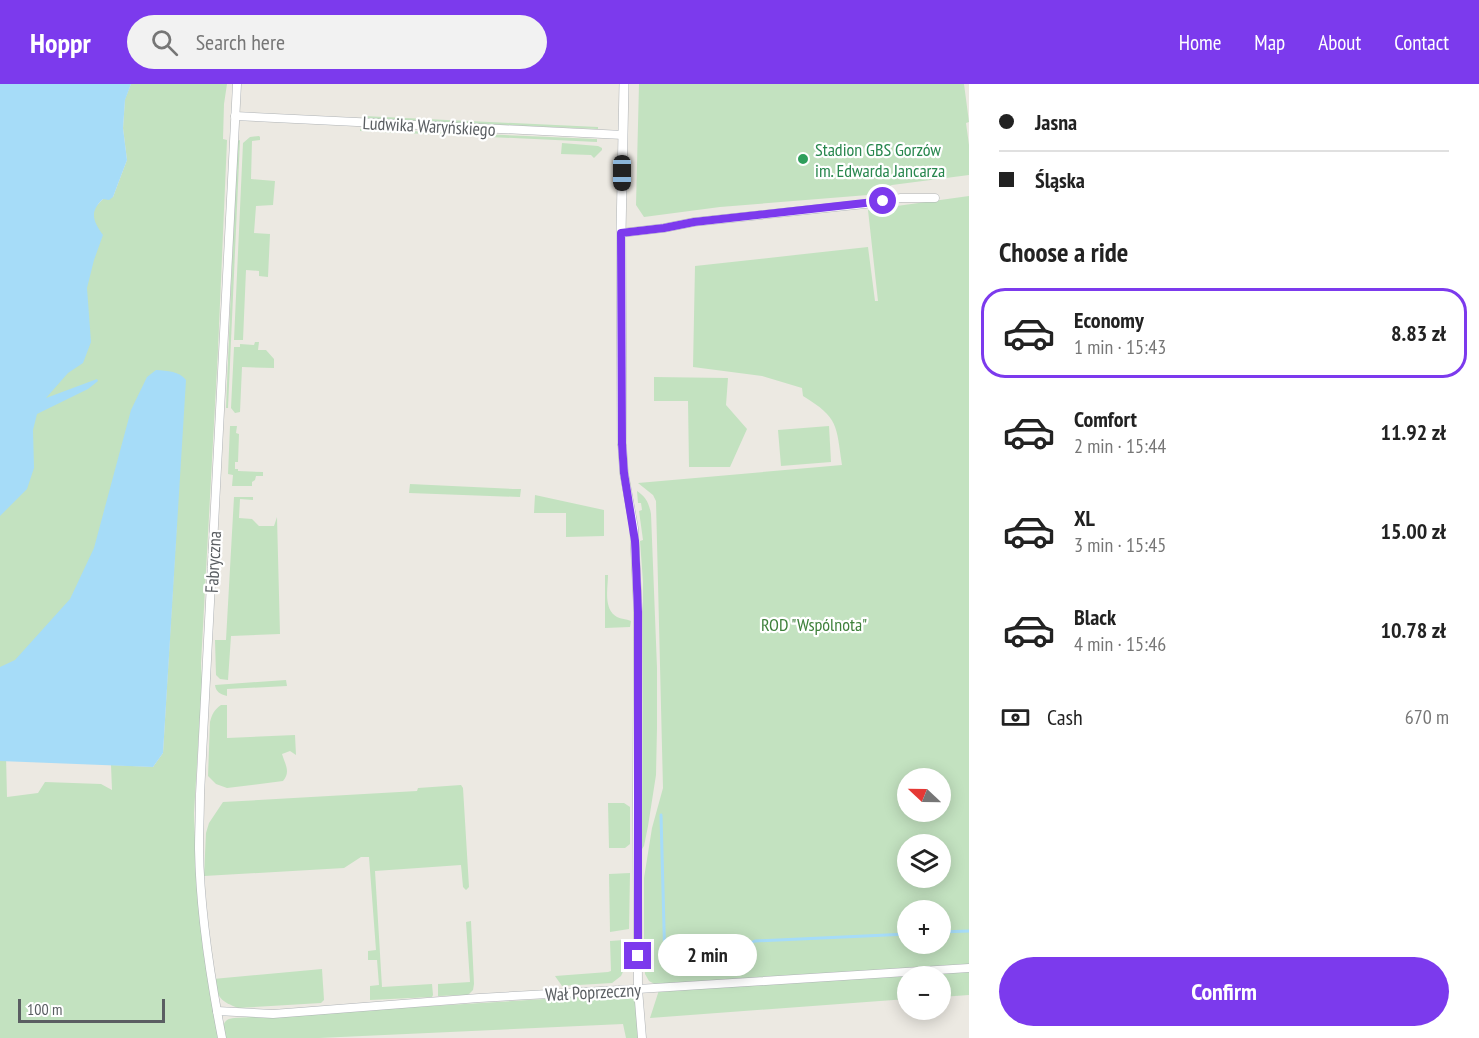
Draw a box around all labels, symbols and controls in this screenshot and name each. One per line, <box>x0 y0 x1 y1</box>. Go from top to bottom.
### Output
search box <box>127 15 547 69</box>
text: Hoppr <box>30 24 91 61</box>
icon: search <box>148 26 181 59</box>
text: Search here <box>196 28 285 56</box>
text: Home <box>1179 29 1221 56</box>
text: Map <box>1254 29 1285 56</box>
text: About <box>1318 29 1361 56</box>
text: Contact <box>1394 29 1449 56</box>
text: Jasna <box>1035 108 1077 136</box>
street label: Ludwika Waryńskiego <box>362 111 496 141</box>
place label: Stadion GBS Gorzów im. Edwarda Jancarza <box>815 138 945 182</box>
marker: Stadion GBS Gorzów im. Edwarda Jancarza <box>796 152 810 166</box>
car <box>613 155 631 191</box>
text: Śląska <box>1035 166 1085 194</box>
route start <box>869 187 896 214</box>
text: Choose a ride <box>999 235 1128 269</box>
icon: car <box>1002 306 1056 360</box>
text: Economy <box>1074 306 1144 334</box>
text: 8.83 zł <box>1391 319 1446 347</box>
text: 1 min · 15:43 <box>1074 334 1166 360</box>
icon: car <box>1002 405 1056 459</box>
text: Comfort <box>1074 405 1137 433</box>
text: 11.92 zł <box>1381 418 1446 446</box>
text: 2 min · 15:44 <box>1074 433 1166 459</box>
icon: car <box>1002 504 1056 558</box>
text: XL <box>1074 504 1095 532</box>
text: 15.00 zł <box>1381 517 1446 545</box>
street label: Fabryczna <box>200 530 226 594</box>
text: 3 min · 15:45 <box>1074 532 1166 558</box>
icon: car <box>1002 603 1056 657</box>
text: Black <box>1074 603 1116 631</box>
park label: ROD "Wspólnota" <box>761 613 867 636</box>
text: 10.78 zł <box>1381 616 1446 644</box>
text: 4 min · 15:46 <box>1074 631 1166 657</box>
icon: cash <box>999 701 1032 734</box>
text: Cash <box>1047 703 1083 731</box>
text: 670 m <box>1405 704 1449 730</box>
north arrow <box>897 768 951 822</box>
map controls <box>897 768 951 1020</box>
button: layers <box>897 834 951 888</box>
button: + <box>897 900 951 954</box>
callout: 2 min <box>659 935 758 977</box>
route end <box>624 942 651 969</box>
text: 2 min <box>687 942 728 968</box>
button: Confirm <box>999 957 1449 1026</box>
button: − <box>897 966 951 1020</box>
street label: Wał Poprzeczny <box>545 978 642 1006</box>
scale bar <box>18 996 165 1024</box>
text: 100 m <box>27 999 62 1019</box>

